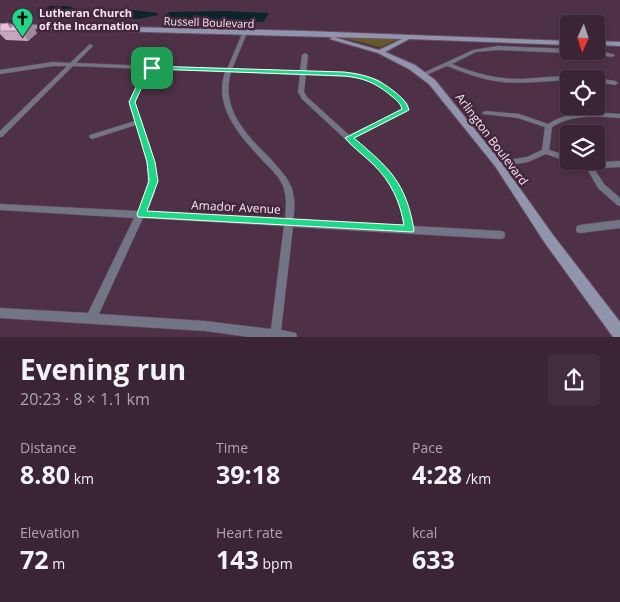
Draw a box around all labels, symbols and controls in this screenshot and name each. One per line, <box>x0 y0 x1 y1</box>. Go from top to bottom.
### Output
place label: Lutheran Church of the Incarnation <box>39 5 139 33</box>
church icon: Lutheran Church of the Incarnation <box>11 6 35 37</box>
street label: Russell Boulevard <box>163 13 255 31</box>
north arrow <box>560 15 605 60</box>
map controls <box>560 15 605 170</box>
pin <box>131 47 173 89</box>
icon: arrive <box>138 54 166 82</box>
button: locate <box>560 70 605 115</box>
street label: Arlington Boulevard <box>452 89 532 189</box>
button: layers <box>560 125 605 170</box>
street label: Amador Avenue <box>191 196 282 218</box>
text: Evening run <box>20 350 186 388</box>
button: share <box>548 354 600 406</box>
text: 20:23 · 8 × 1.1 km <box>20 388 150 410</box>
text: Distance <box>20 438 76 457</box>
text: Time <box>216 438 248 457</box>
text: Pace <box>412 438 443 457</box>
text: 8.80 <box>20 457 70 491</box>
text: 39:18 <box>216 457 280 491</box>
text: 4:28 <box>412 457 462 491</box>
text: km <box>70 469 94 488</box>
text: /km <box>462 469 491 488</box>
text: Elevation <box>20 523 79 542</box>
text: Heart rate <box>216 523 283 542</box>
text: kcal <box>412 523 437 542</box>
text: 72 <box>20 542 49 576</box>
text: 143 <box>216 542 259 576</box>
text: 633 <box>412 542 455 576</box>
text: m <box>49 554 65 573</box>
text: bpm <box>259 554 293 573</box>

